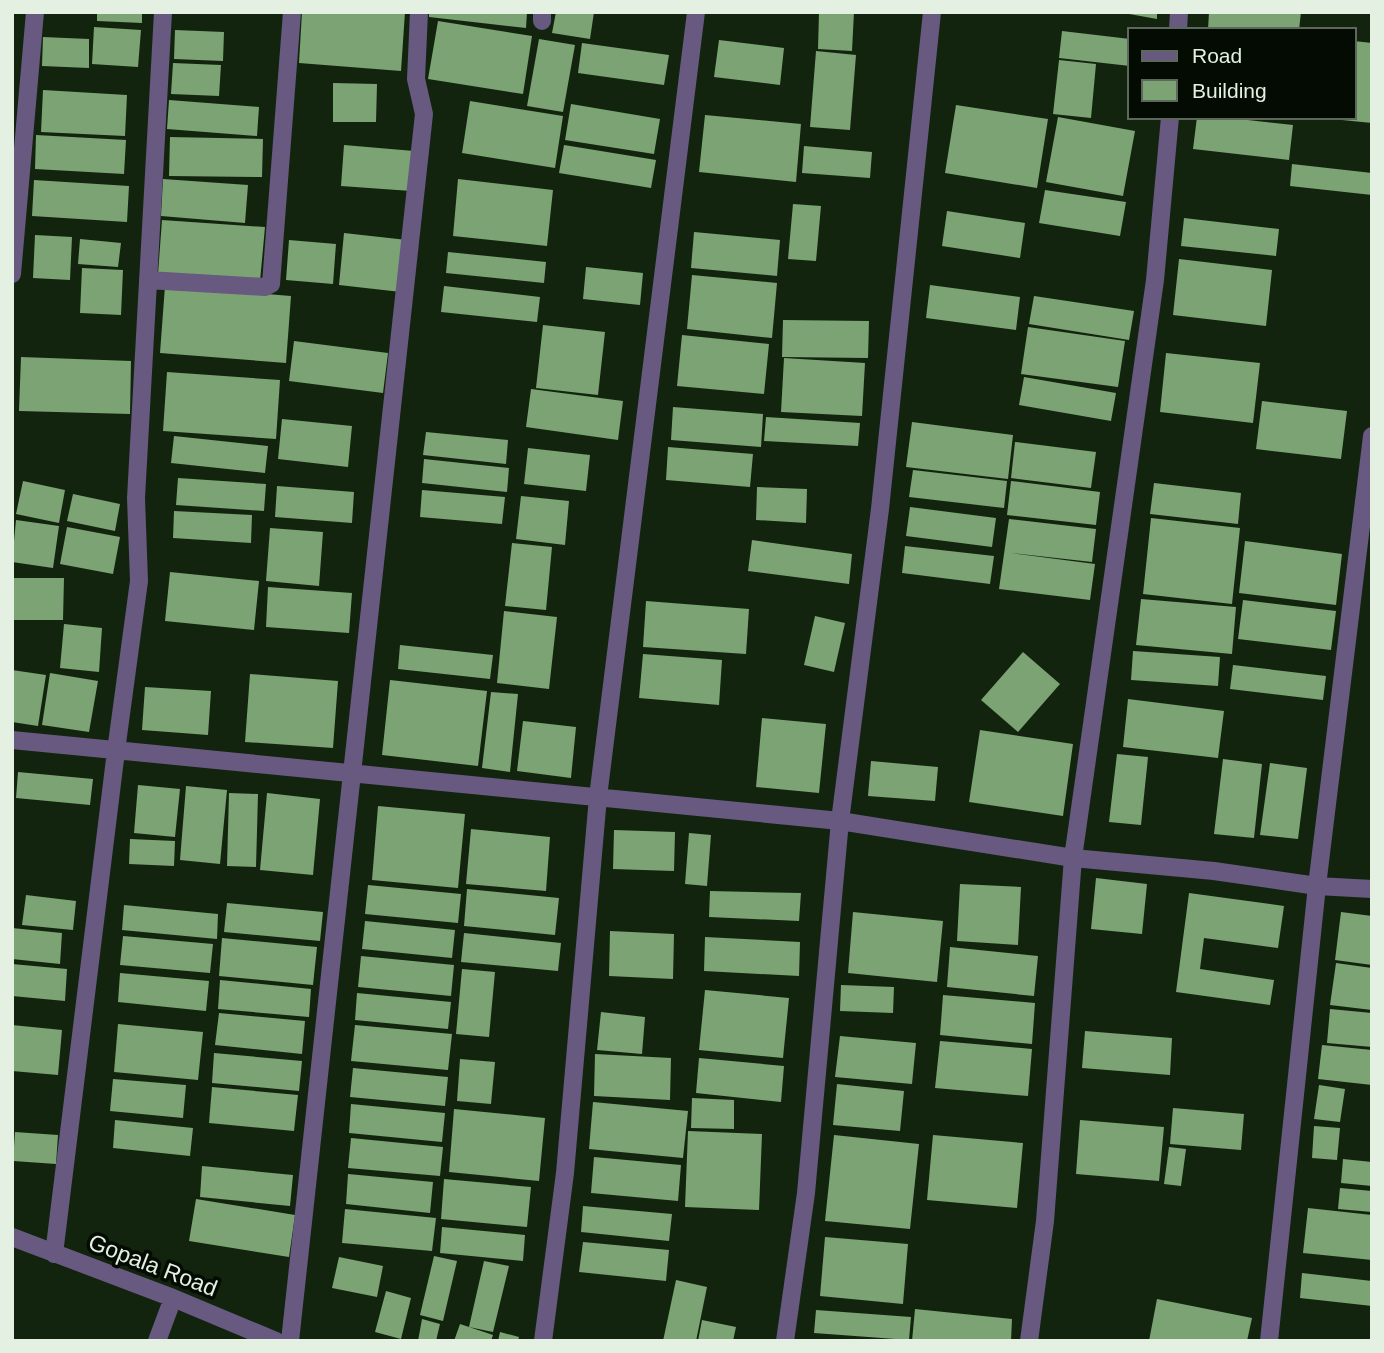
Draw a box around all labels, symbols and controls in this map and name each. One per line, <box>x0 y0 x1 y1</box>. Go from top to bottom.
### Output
legend <box>1128 28 1356 119</box>
text: Road <box>1192 44 1242 67</box>
text: Building <box>1192 79 1267 102</box>
street label: Gopala Road <box>85 1229 221 1301</box>

